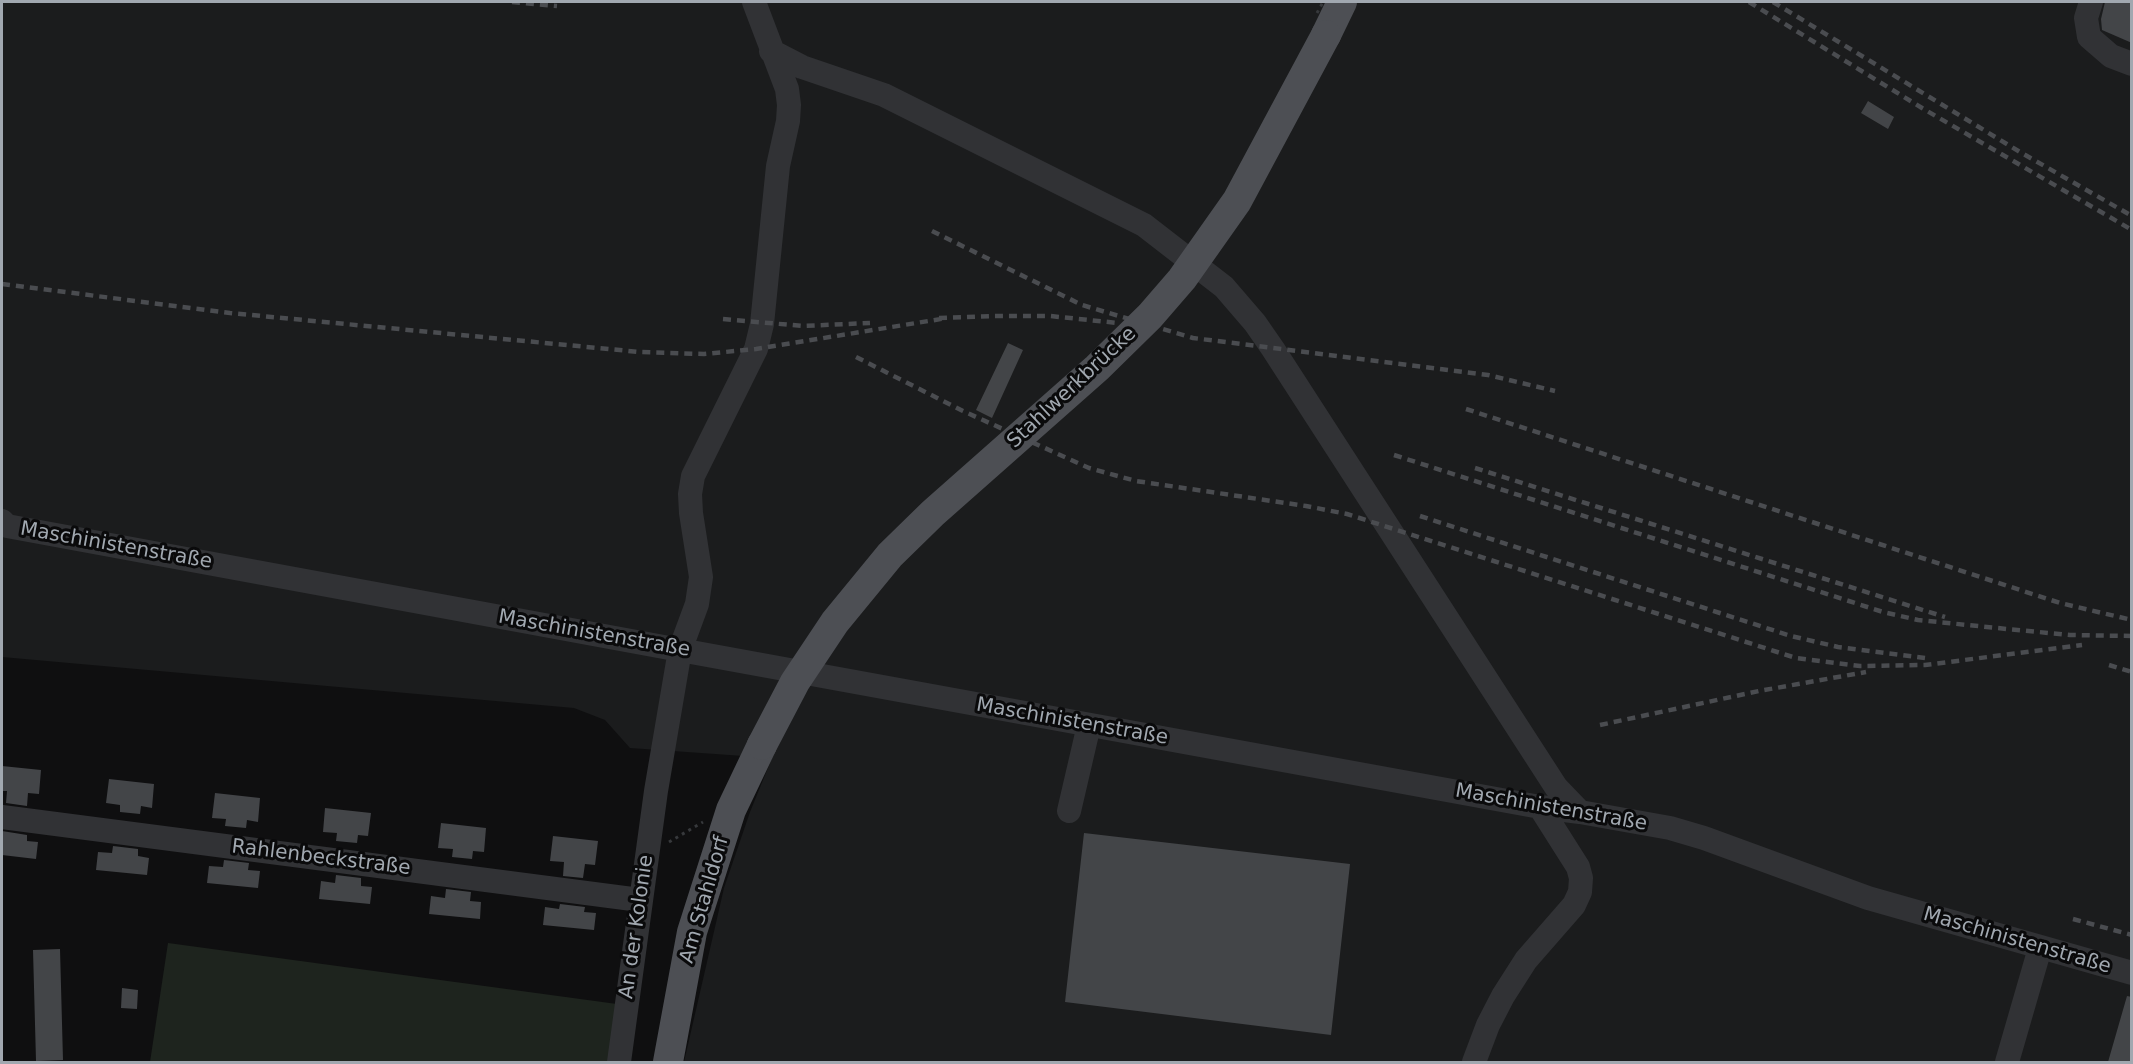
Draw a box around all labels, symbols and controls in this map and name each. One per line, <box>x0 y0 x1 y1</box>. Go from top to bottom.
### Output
street label: Stahlwerkbrücke <box>1003 322 1141 454</box>
street label: Maschinistenstraße <box>18 517 214 575</box>
street label: Maschinistenstraße <box>496 605 692 663</box>
street label: Maschinistenstraße <box>974 693 1170 751</box>
street label: Maschinistenstraße <box>1453 779 1649 837</box>
street label: Am Stahldorf <box>675 834 735 966</box>
street label: Rahlenbeckstraße <box>230 835 412 881</box>
street label: An der Kolonie <box>615 854 659 1000</box>
street label: Maschinistenstraße <box>1920 903 2114 979</box>

